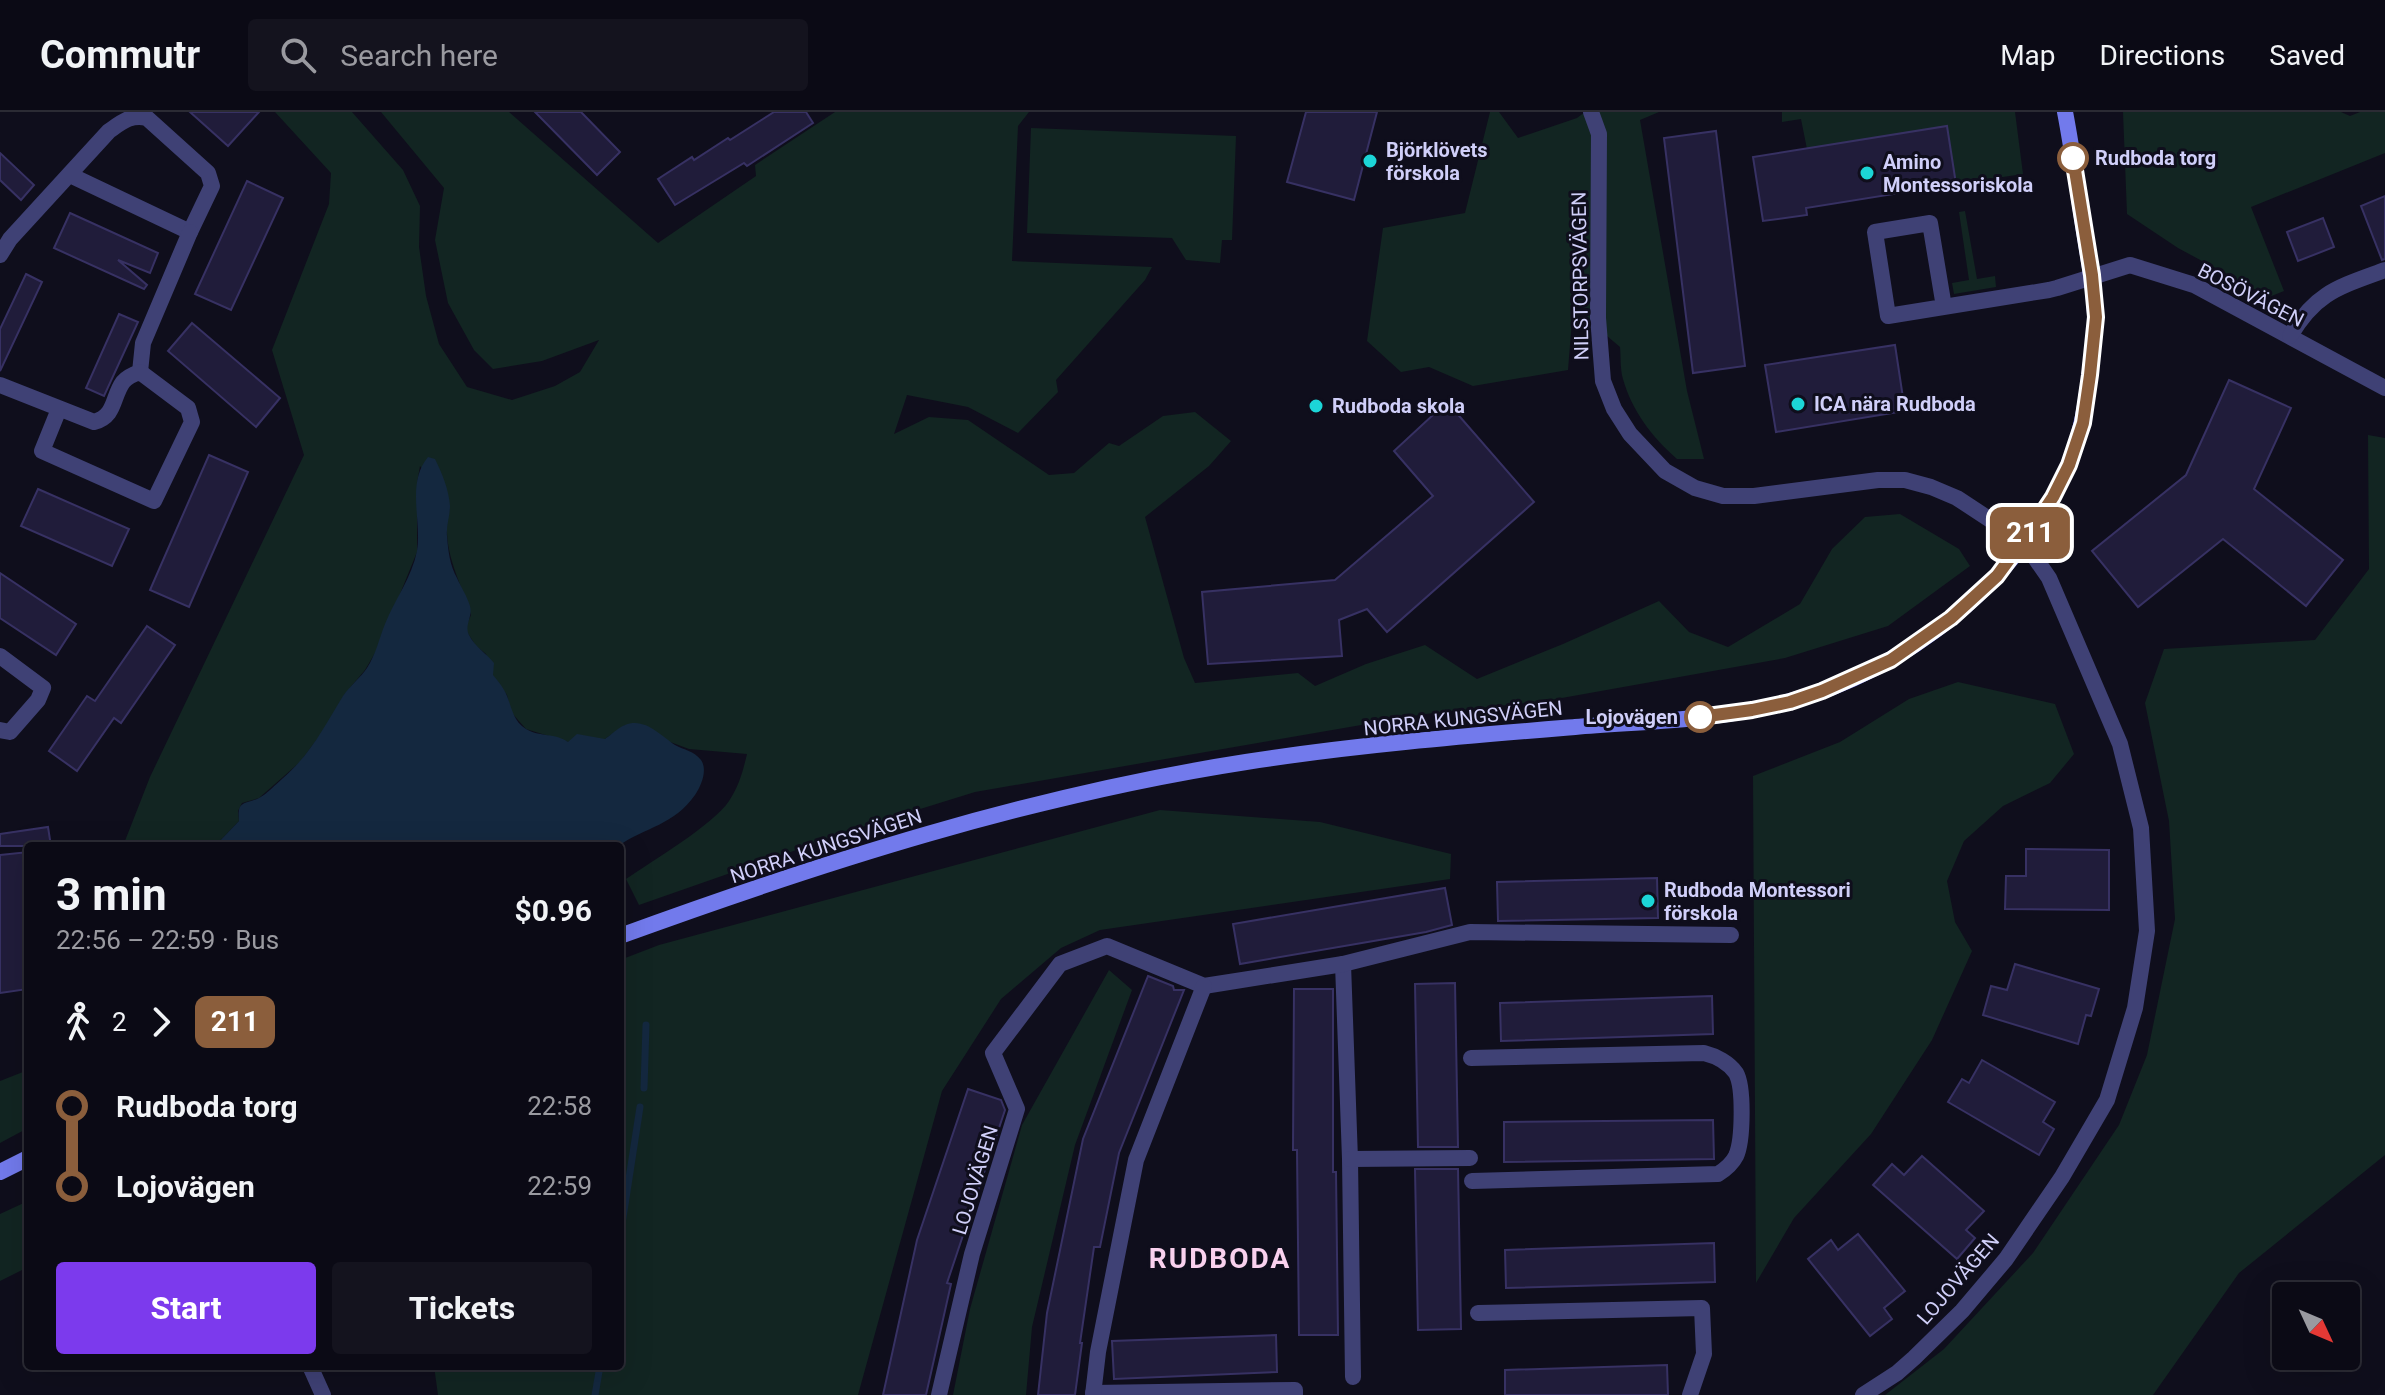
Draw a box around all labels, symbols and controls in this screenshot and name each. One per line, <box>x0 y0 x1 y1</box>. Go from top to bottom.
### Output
search box <box>248 19 808 91</box>
text: Commutr <box>40 33 200 77</box>
icon: search <box>276 33 320 77</box>
text: Search here <box>340 38 498 73</box>
text: Map <box>2000 39 2056 72</box>
text: Directions <box>2100 39 2225 72</box>
text: Saved <box>2269 39 2345 72</box>
place label: Björklövets förskola <box>1386 138 1488 185</box>
marker: Rudboda torg <box>2058 143 2088 173</box>
place label: Rudboda torg <box>2095 146 2216 170</box>
place label: Amino Montessoriskola <box>1883 150 2034 197</box>
marker: Björklövets förskola <box>1361 152 1379 170</box>
marker: Amino Montessoriskola <box>1858 164 1876 182</box>
street label: NILSTORPSVÄGEN <box>1567 191 1593 361</box>
street label: BOSÖVÄGEN <box>2194 258 2308 332</box>
place label: ICA nära Rudboda <box>1814 392 1976 416</box>
place label: Rudboda skola <box>1332 394 1465 418</box>
marker: ICA nära Rudboda <box>1789 395 1807 413</box>
marker: Rudboda skola <box>1307 397 1325 415</box>
line badge: 211 <box>1984 507 2076 559</box>
text: 211 <box>2006 516 2054 549</box>
street label: NORRA KUNGSVÄGEN <box>1362 696 1564 740</box>
marker: Lojovägen <box>1685 702 1715 732</box>
place label: Lojovägen <box>1585 705 1678 729</box>
street label: NORRA KUNGSVÄGEN <box>727 804 925 888</box>
text: 3 min <box>56 869 167 921</box>
place label: Rudboda Montessori förskola <box>1664 878 1851 925</box>
marker: Rudboda Montessori förskola <box>1639 892 1657 910</box>
text: $0.96 <box>514 893 592 928</box>
text: 22:56 – 22:59 · Bus <box>56 925 279 955</box>
icon: walk <box>56 1000 100 1044</box>
icon: forward <box>139 1000 183 1044</box>
text: 211 <box>211 1005 259 1038</box>
text: 2 <box>112 1007 127 1037</box>
text: Rudboda torg <box>116 1089 298 1124</box>
text: 22:58 <box>527 1091 592 1121</box>
street label: LOJOVÄGEN <box>947 1123 1003 1237</box>
text: Lojovägen <box>116 1169 255 1204</box>
text: 22:59 <box>527 1171 592 1201</box>
street label: LOJOVÄGEN <box>1912 1229 2004 1329</box>
district label: RUDBODA <box>1149 1242 1291 1275</box>
button: Start <box>56 1262 316 1354</box>
button: Tickets <box>332 1262 592 1354</box>
north arrow <box>2272 1282 2360 1370</box>
map controls <box>2272 1282 2360 1370</box>

